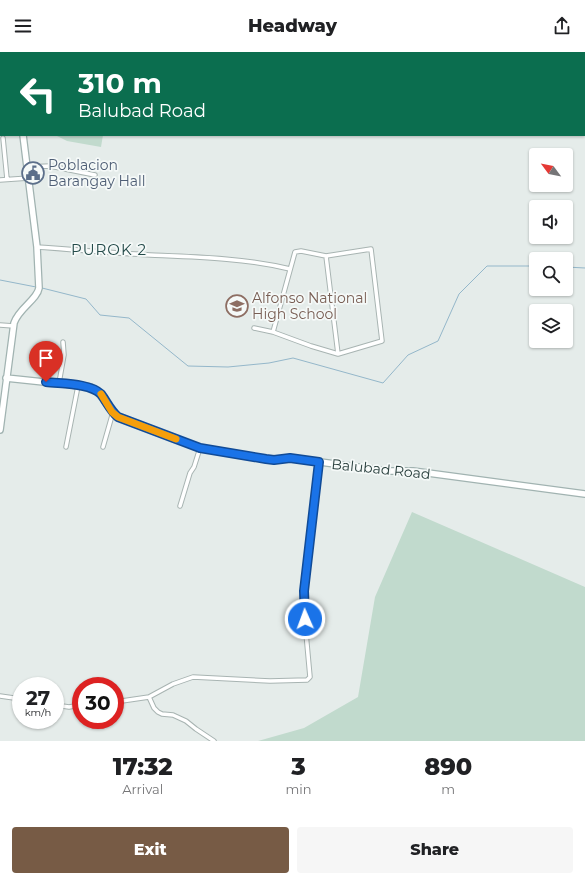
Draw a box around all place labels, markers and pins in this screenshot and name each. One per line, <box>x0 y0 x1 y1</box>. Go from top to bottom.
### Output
place label: Poblacion Barangay Hall <box>48 156 146 190</box>
public building icon: Poblacion Barangay Hall <box>20 160 46 186</box>
place label: Alfonso National High School <box>252 289 367 323</box>
school or university icon: Alfonso National High School <box>224 293 250 319</box>
pin <box>29 341 63 382</box>

